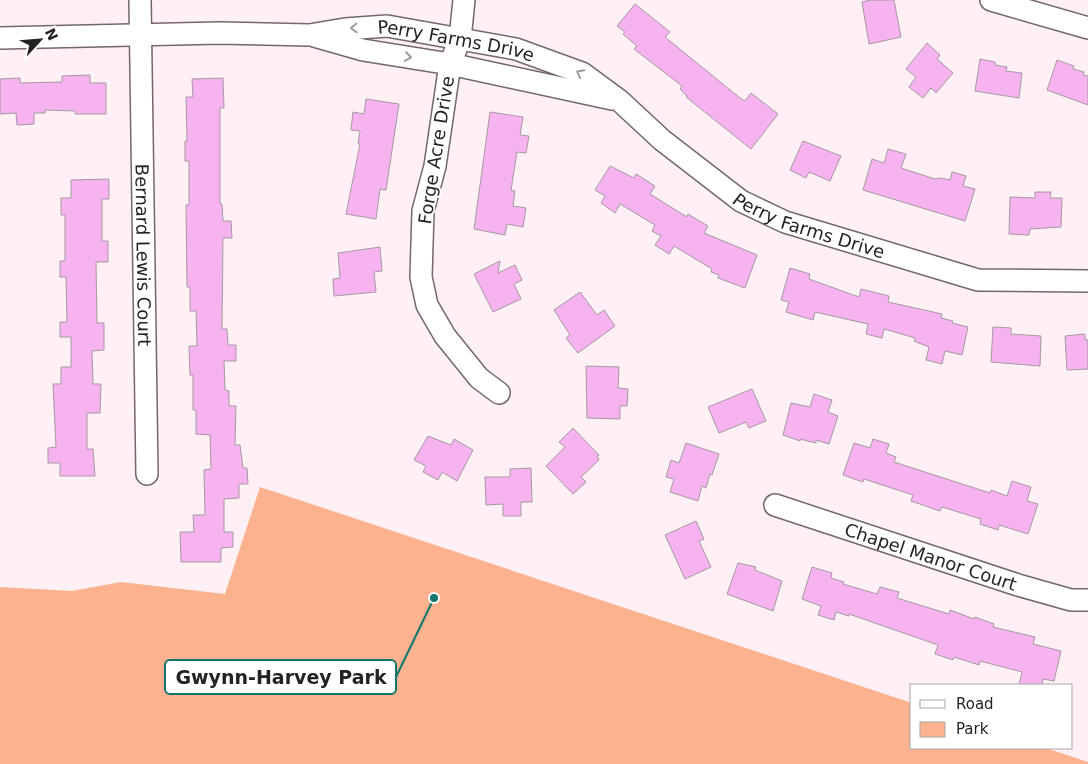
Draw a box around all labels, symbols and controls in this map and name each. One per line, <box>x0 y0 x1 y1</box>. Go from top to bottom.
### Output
north arrow <box>15 15 65 65</box>
street label: Perry Farms Drive <box>377 15 538 65</box>
one-way arrow <box>350 23 358 34</box>
text: N <box>42 26 61 43</box>
one-way arrow <box>404 51 412 62</box>
one-way arrow <box>576 69 585 79</box>
street label: Forge Acre Drive <box>414 74 458 226</box>
street label: Bernard Lewis Court <box>132 164 156 346</box>
street label: Perry Farms Drive <box>729 188 887 262</box>
street label: Chapel Manor Court <box>842 518 1020 594</box>
callout: Gwynn-Harvey Park <box>165 660 396 694</box>
text: Gwynn-Harvey Park <box>175 666 387 688</box>
legend <box>910 684 1073 749</box>
text: Road <box>956 695 994 713</box>
text: Park <box>956 720 989 738</box>

